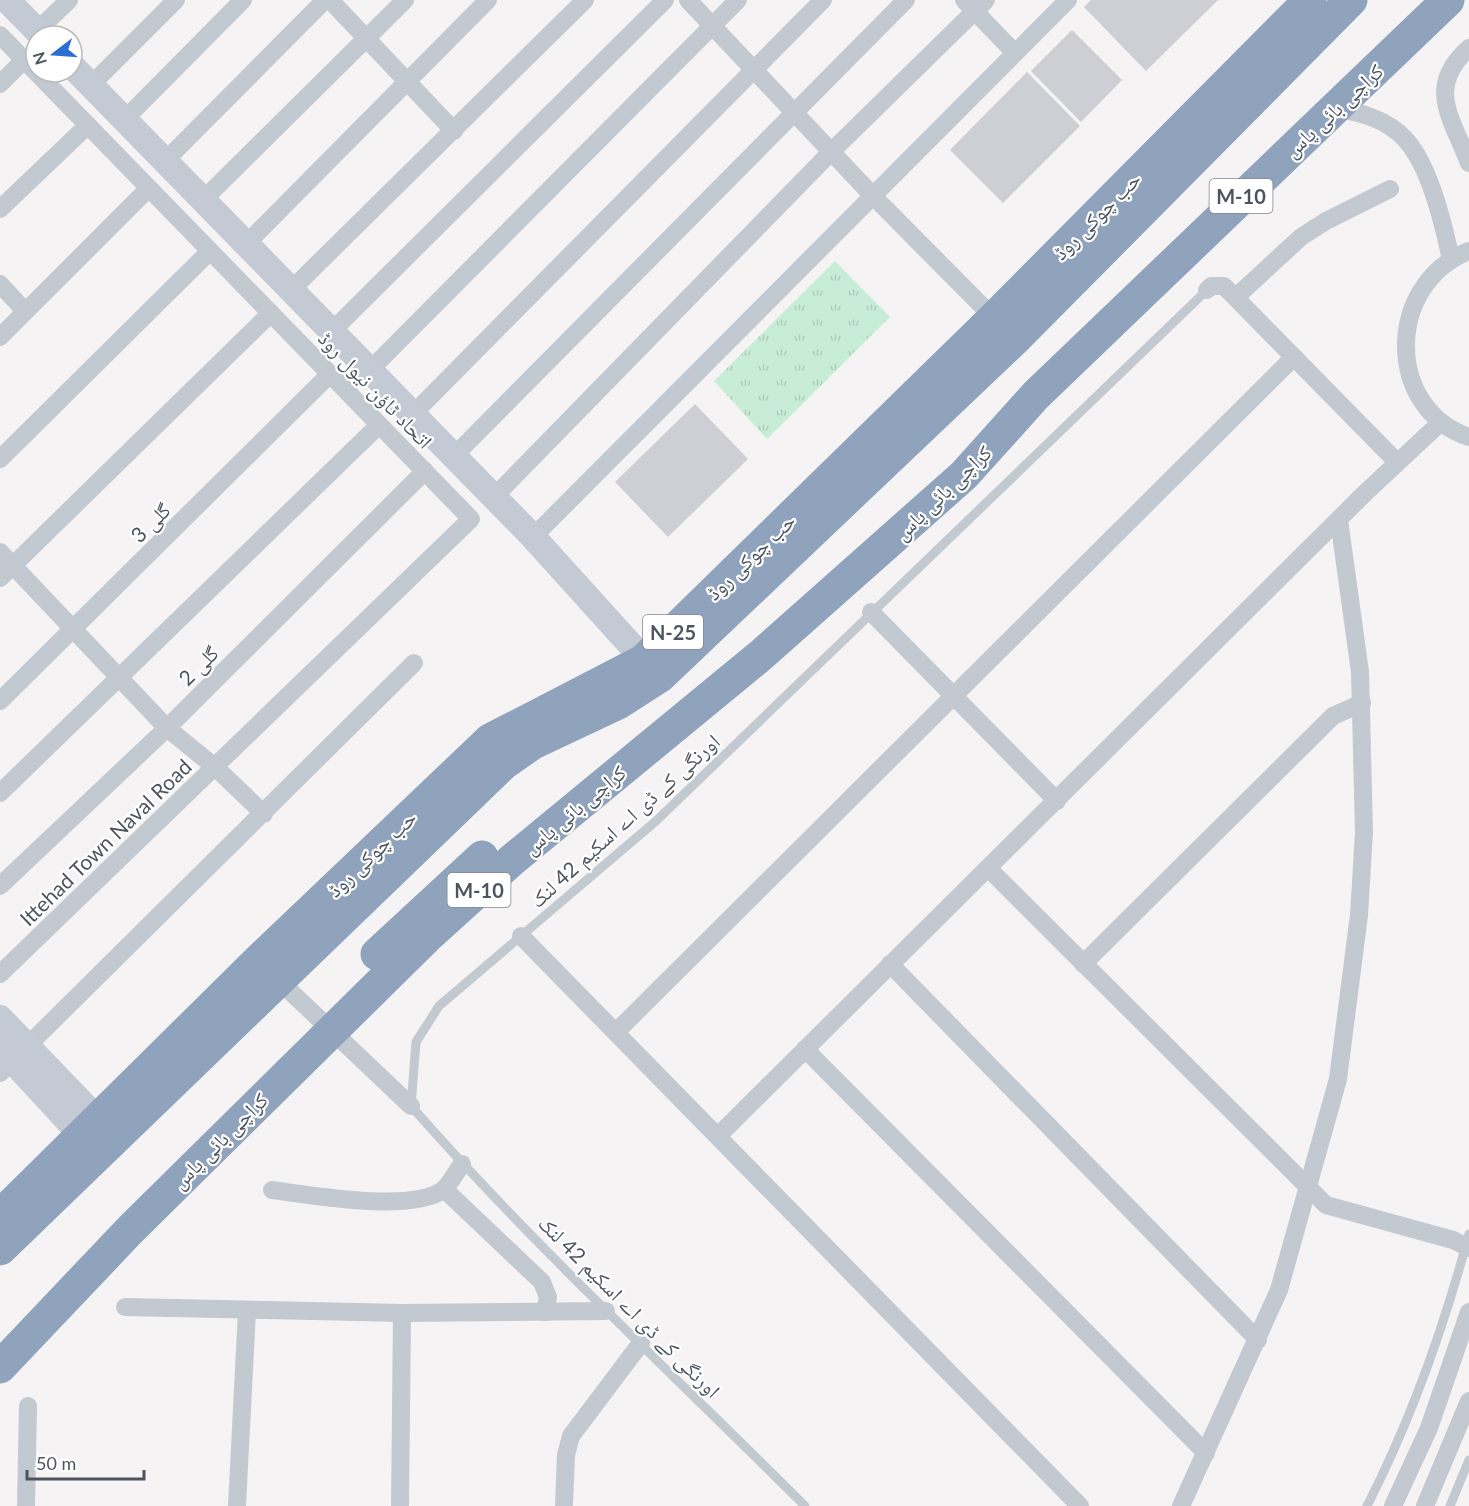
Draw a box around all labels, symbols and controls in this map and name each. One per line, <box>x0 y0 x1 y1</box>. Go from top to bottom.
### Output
north arrow <box>24 24 84 84</box>
text: N <box>28 50 50 67</box>
street label: کراچی بائی پاس <box>1278 58 1389 164</box>
street label: حب چوکی روڈ <box>1047 166 1147 266</box>
road number: M-10 <box>1210 179 1272 213</box>
street label: اتحاد ٹاؤن نیول روڈ <box>313 325 438 454</box>
street label: کراچی بائی پاس <box>888 439 998 546</box>
street label: گلی 3 <box>125 497 177 548</box>
street label: حب چوکی روڈ <box>700 507 801 606</box>
road number: N-25 <box>643 615 703 649</box>
street label: گلی 2 <box>173 640 225 691</box>
street label: اورنگی کے ڈی اے اسکیم 42 لنک <box>524 728 726 914</box>
street label: Ittehad Town Naval Road <box>14 754 196 930</box>
street label: کراچی بائی پاس <box>518 759 632 861</box>
street label: حب چوکی روڈ <box>321 804 422 903</box>
road number: M-10 <box>448 873 510 907</box>
street label: کراچی بائی پاس <box>166 1086 274 1195</box>
street label: اورنگی کے ڈی اے اسکیم 42 لنک <box>532 1210 726 1404</box>
scale bar <box>27 1443 144 1481</box>
text: 50 m <box>36 1452 76 1474</box>

